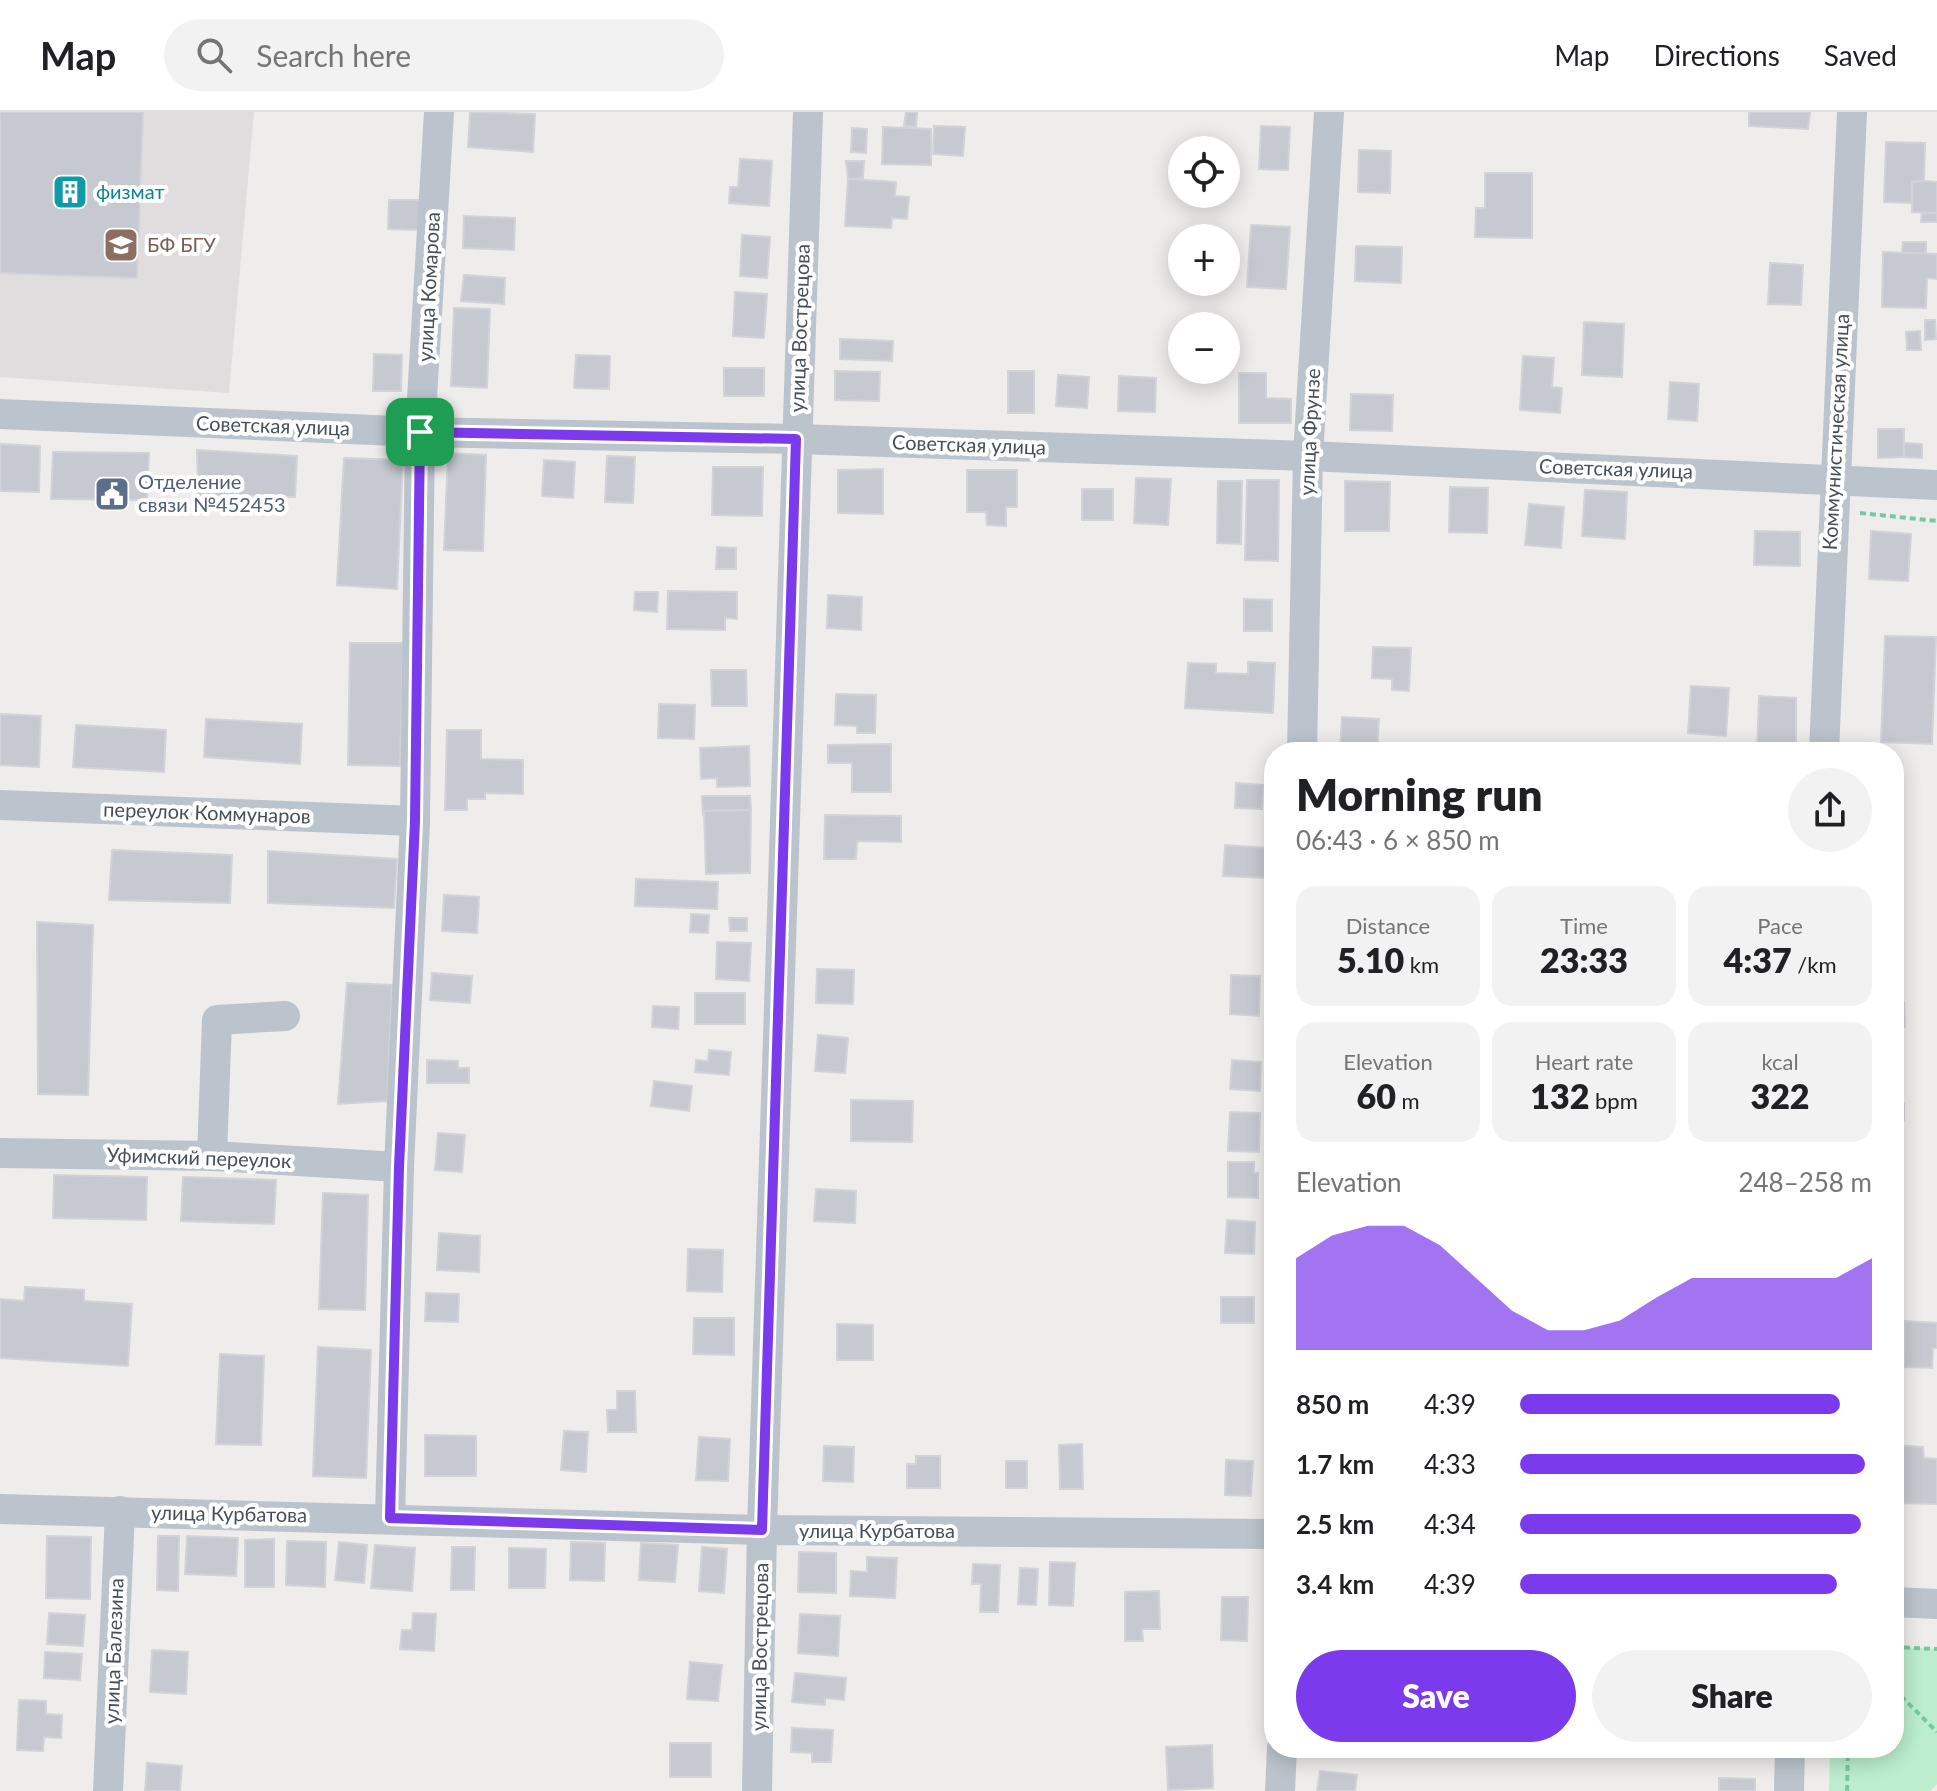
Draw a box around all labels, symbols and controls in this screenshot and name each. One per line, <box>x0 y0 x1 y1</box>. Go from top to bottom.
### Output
search box <box>164 19 724 91</box>
text: Map <box>40 32 116 78</box>
icon: search <box>192 33 236 77</box>
text: Search here <box>256 37 411 73</box>
text: Map <box>1554 38 1609 72</box>
text: Directions <box>1653 38 1780 72</box>
text: Saved <box>1824 38 1897 72</box>
map controls <box>1168 136 1240 384</box>
button: locate <box>1168 136 1240 208</box>
building icon: физмат <box>51 173 89 211</box>
place label: физмат <box>96 179 165 203</box>
street label: улица Комарова <box>412 211 444 363</box>
button: + <box>1168 224 1240 296</box>
school or university icon: БФ БГУ <box>102 226 140 264</box>
place label: БФ БГУ <box>147 232 216 256</box>
street label: улица Вострецова <box>784 243 814 413</box>
button: − <box>1168 312 1240 384</box>
street label: Коммунистическая улица <box>1817 313 1853 551</box>
street label: улица Фрунзе <box>1294 368 1324 496</box>
pin <box>386 398 454 466</box>
street label: Советская улица <box>196 410 350 440</box>
icon: arrive <box>398 410 442 454</box>
street label: Советская улица <box>892 429 1046 459</box>
street label: Советская улица <box>1539 453 1693 483</box>
place label: Отделение связи №452453 <box>138 469 286 516</box>
public building icon: Отделение связи №452453 <box>93 475 131 513</box>
text: Morning run <box>1296 768 1543 820</box>
button: share <box>1788 768 1872 852</box>
street label: переулок Коммунаров <box>103 796 311 828</box>
text: 06:43 · 6 × 850 m <box>1296 824 1500 856</box>
text: Distance <box>1346 912 1430 939</box>
text: Time <box>1560 912 1608 939</box>
text: Pace <box>1757 912 1803 939</box>
text: 5.10 <box>1337 939 1404 980</box>
text: 23:33 <box>1540 939 1628 980</box>
text: 4:37 <box>1723 939 1792 980</box>
text: km <box>1404 951 1439 978</box>
text: /km <box>1792 951 1837 978</box>
text: Elevation <box>1343 1048 1433 1075</box>
text: Heart rate <box>1535 1048 1633 1075</box>
text: kcal <box>1761 1048 1799 1075</box>
text: 60 <box>1356 1075 1396 1116</box>
text: 132 <box>1530 1075 1589 1116</box>
text: 322 <box>1750 1075 1810 1116</box>
text: m <box>1396 1087 1420 1114</box>
text: bpm <box>1589 1087 1638 1114</box>
street label: Уфимский переулок <box>106 1142 292 1172</box>
text: Elevation <box>1296 1166 1402 1198</box>
text: 248–258 m <box>1738 1166 1872 1198</box>
text: 850 m <box>1296 1388 1369 1420</box>
text: 4:39 <box>1424 1388 1476 1420</box>
text: 1.7 km <box>1296 1448 1374 1480</box>
text: 4:33 <box>1424 1448 1476 1480</box>
street label: улица Курбатова <box>151 1500 307 1526</box>
text: 2.5 km <box>1296 1508 1374 1540</box>
text: 4:34 <box>1424 1508 1476 1540</box>
street label: улица Курбатова <box>799 1518 955 1542</box>
street label: улица Вострецова <box>746 1563 772 1731</box>
text: 3.4 km <box>1296 1568 1374 1600</box>
text: 4:39 <box>1424 1568 1476 1600</box>
street label: улица Балезина <box>98 1578 128 1724</box>
button: Save <box>1296 1650 1576 1742</box>
button: Share <box>1592 1650 1872 1742</box>

